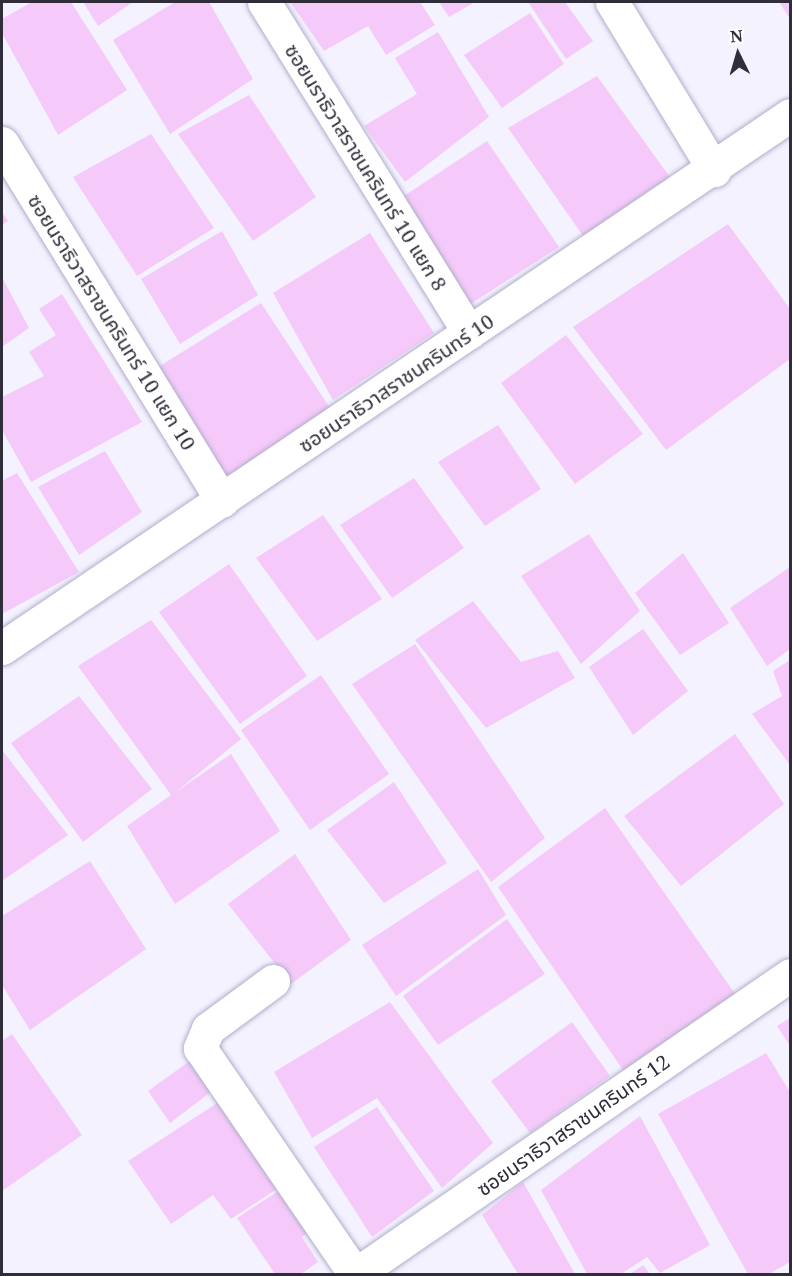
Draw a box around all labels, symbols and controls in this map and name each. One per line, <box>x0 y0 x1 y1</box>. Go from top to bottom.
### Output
north arrow <box>708 24 768 84</box>
text: N <box>729 25 744 48</box>
street label: ซอยนราธิวาสราชนครินทร์ 10 แยก 8 <box>280 39 452 295</box>
street label: ซอยนราธิวาสราชนครินทร์ 10 แยก 10 <box>23 190 201 454</box>
street label: ซอยนราธิวาสราชนครินทร์ 10 <box>294 309 498 457</box>
street label: ซอยนราธิวาสราชนครินทร์ 12 <box>472 1049 674 1201</box>

